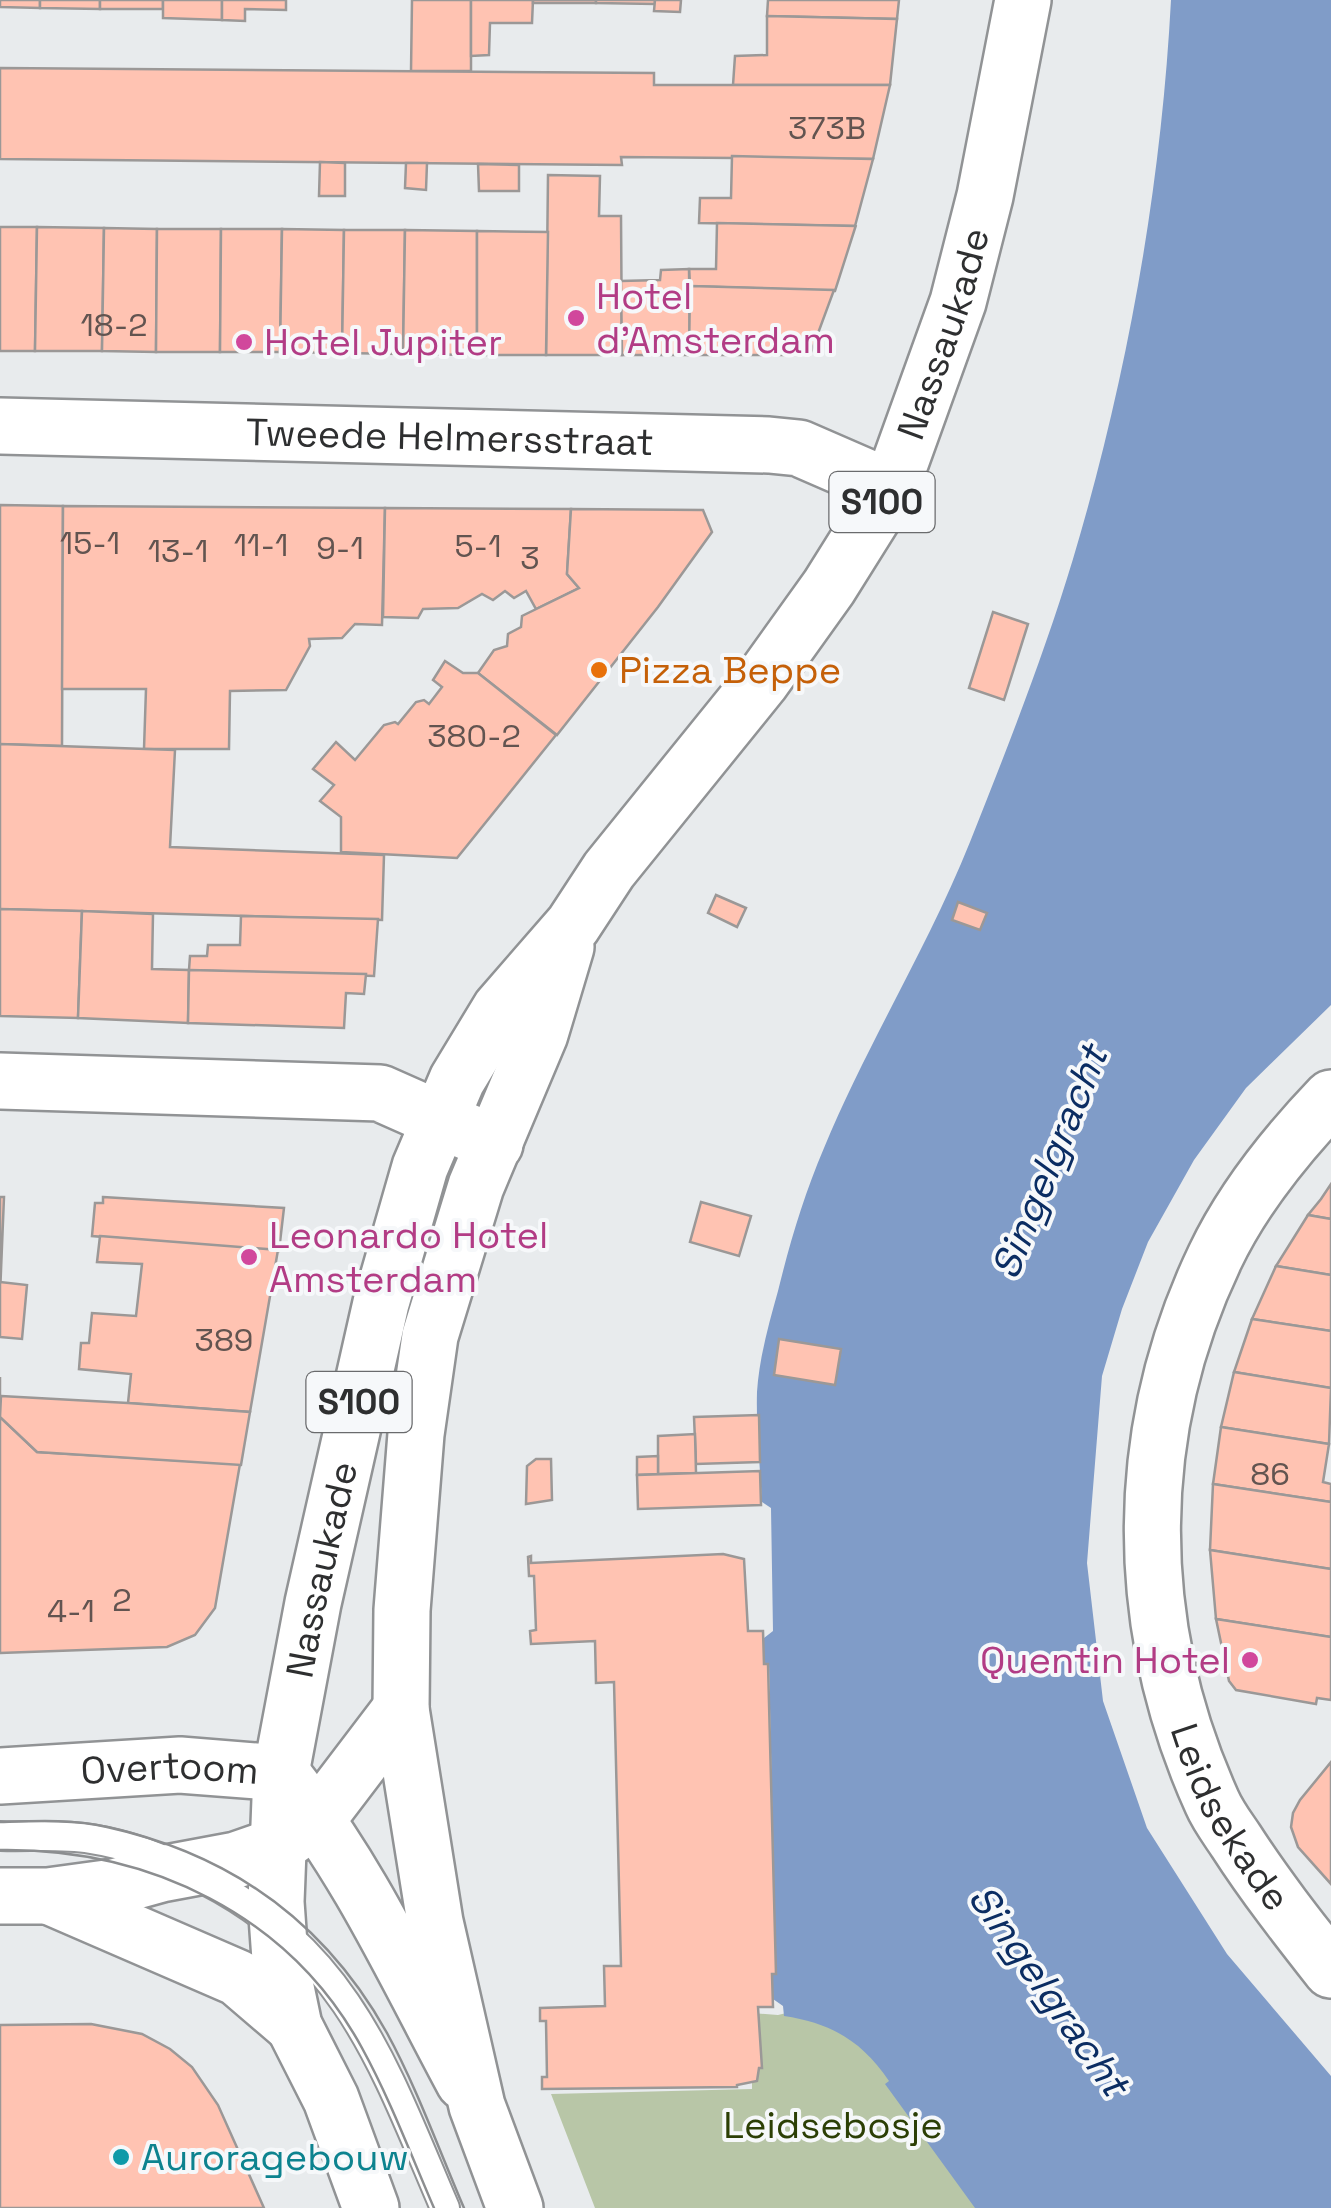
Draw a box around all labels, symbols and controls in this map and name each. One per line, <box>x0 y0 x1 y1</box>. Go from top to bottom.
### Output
house number: 373B <box>788 108 866 148</box>
street label: Nassaukade <box>887 223 1000 446</box>
place label: Hotel d'Amsterdam <box>596 272 835 364</box>
house number: 18-2 <box>80 305 148 345</box>
marker: Hotel d'Amsterdam <box>565 307 587 329</box>
place label: Hotel Jupiter <box>264 318 502 366</box>
marker: Hotel Jupiter <box>233 331 255 353</box>
street label: Tweede Helmersstraat <box>245 408 654 466</box>
road number: S100 <box>830 472 934 532</box>
house number: 15-1 <box>60 523 120 563</box>
house number: 11-1 <box>234 525 288 565</box>
house number: 5-1 <box>454 526 502 566</box>
house number: 9-1 <box>316 528 364 568</box>
house number: 13-1 <box>148 531 208 571</box>
house number: 3 <box>520 538 540 578</box>
place label: Pizza Beppe <box>619 646 841 694</box>
marker: Pizza Beppe <box>588 659 610 681</box>
house number: 380-2 <box>427 716 521 756</box>
water label: Singelgracht <box>980 1035 1121 1286</box>
place label: Leonardo Hotel Amsterdam <box>269 1211 548 1303</box>
marker: Leonardo Hotel Amsterdam <box>238 1246 260 1268</box>
house number: 389 <box>195 1320 253 1360</box>
road number: S100 <box>306 1372 412 1432</box>
house number: 86 <box>1250 1454 1290 1494</box>
street label: Nassaukade <box>275 1457 368 1682</box>
house number: 2 <box>112 1580 132 1620</box>
house number: 4-1 <box>47 1591 95 1631</box>
place label: Quentin Hotel <box>980 1636 1230 1684</box>
marker: Quentin Hotel <box>1239 1649 1261 1671</box>
street label: Leidsekade <box>1160 1717 1301 1920</box>
street label: Overtoom <box>79 1741 261 1795</box>
water label: Singelgracht <box>957 1875 1142 2109</box>
park label: Leidsebosje <box>723 2101 943 2149</box>
place label: Auroragebouw <box>141 2133 409 2181</box>
marker: Auroragebouw <box>110 2146 132 2168</box>

